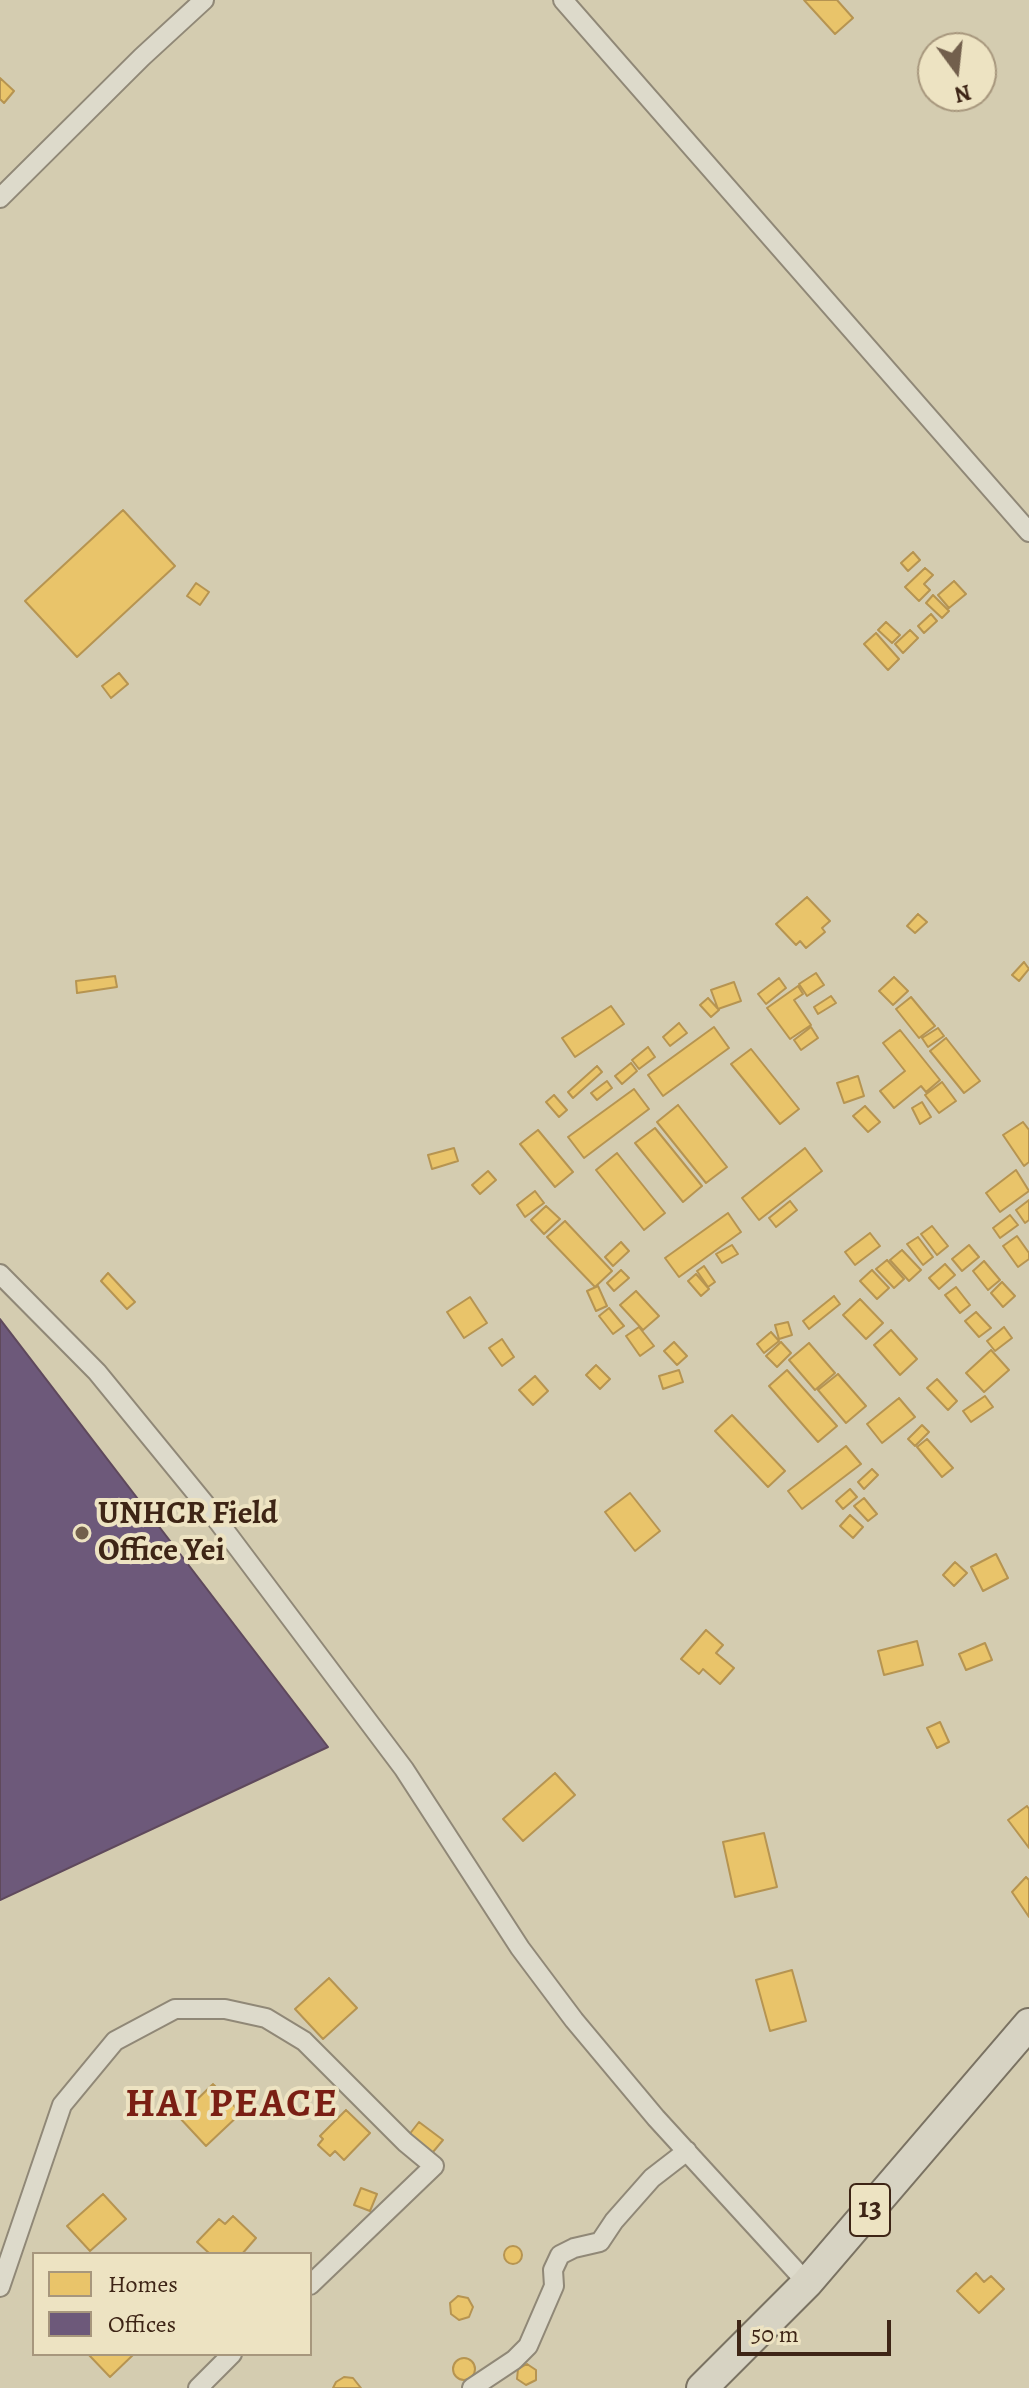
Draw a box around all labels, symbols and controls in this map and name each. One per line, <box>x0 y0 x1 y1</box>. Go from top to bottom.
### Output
north arrow <box>917 32 997 112</box>
text: N <box>951 77 974 110</box>
place label: UNHCR Field Office Yei <box>98 1496 278 1571</box>
marker: UNHCR Field Office Yei <box>73 1524 91 1542</box>
district label: HAI PEACE <box>125 2082 339 2130</box>
road number: 13 <box>850 2184 890 2236</box>
legend <box>32 2252 312 2356</box>
text: Homes <box>108 2268 178 2300</box>
scale bar <box>741 2304 895 2354</box>
text: Offices <box>108 2308 176 2340</box>
text: 50 m <box>751 2318 799 2350</box>

